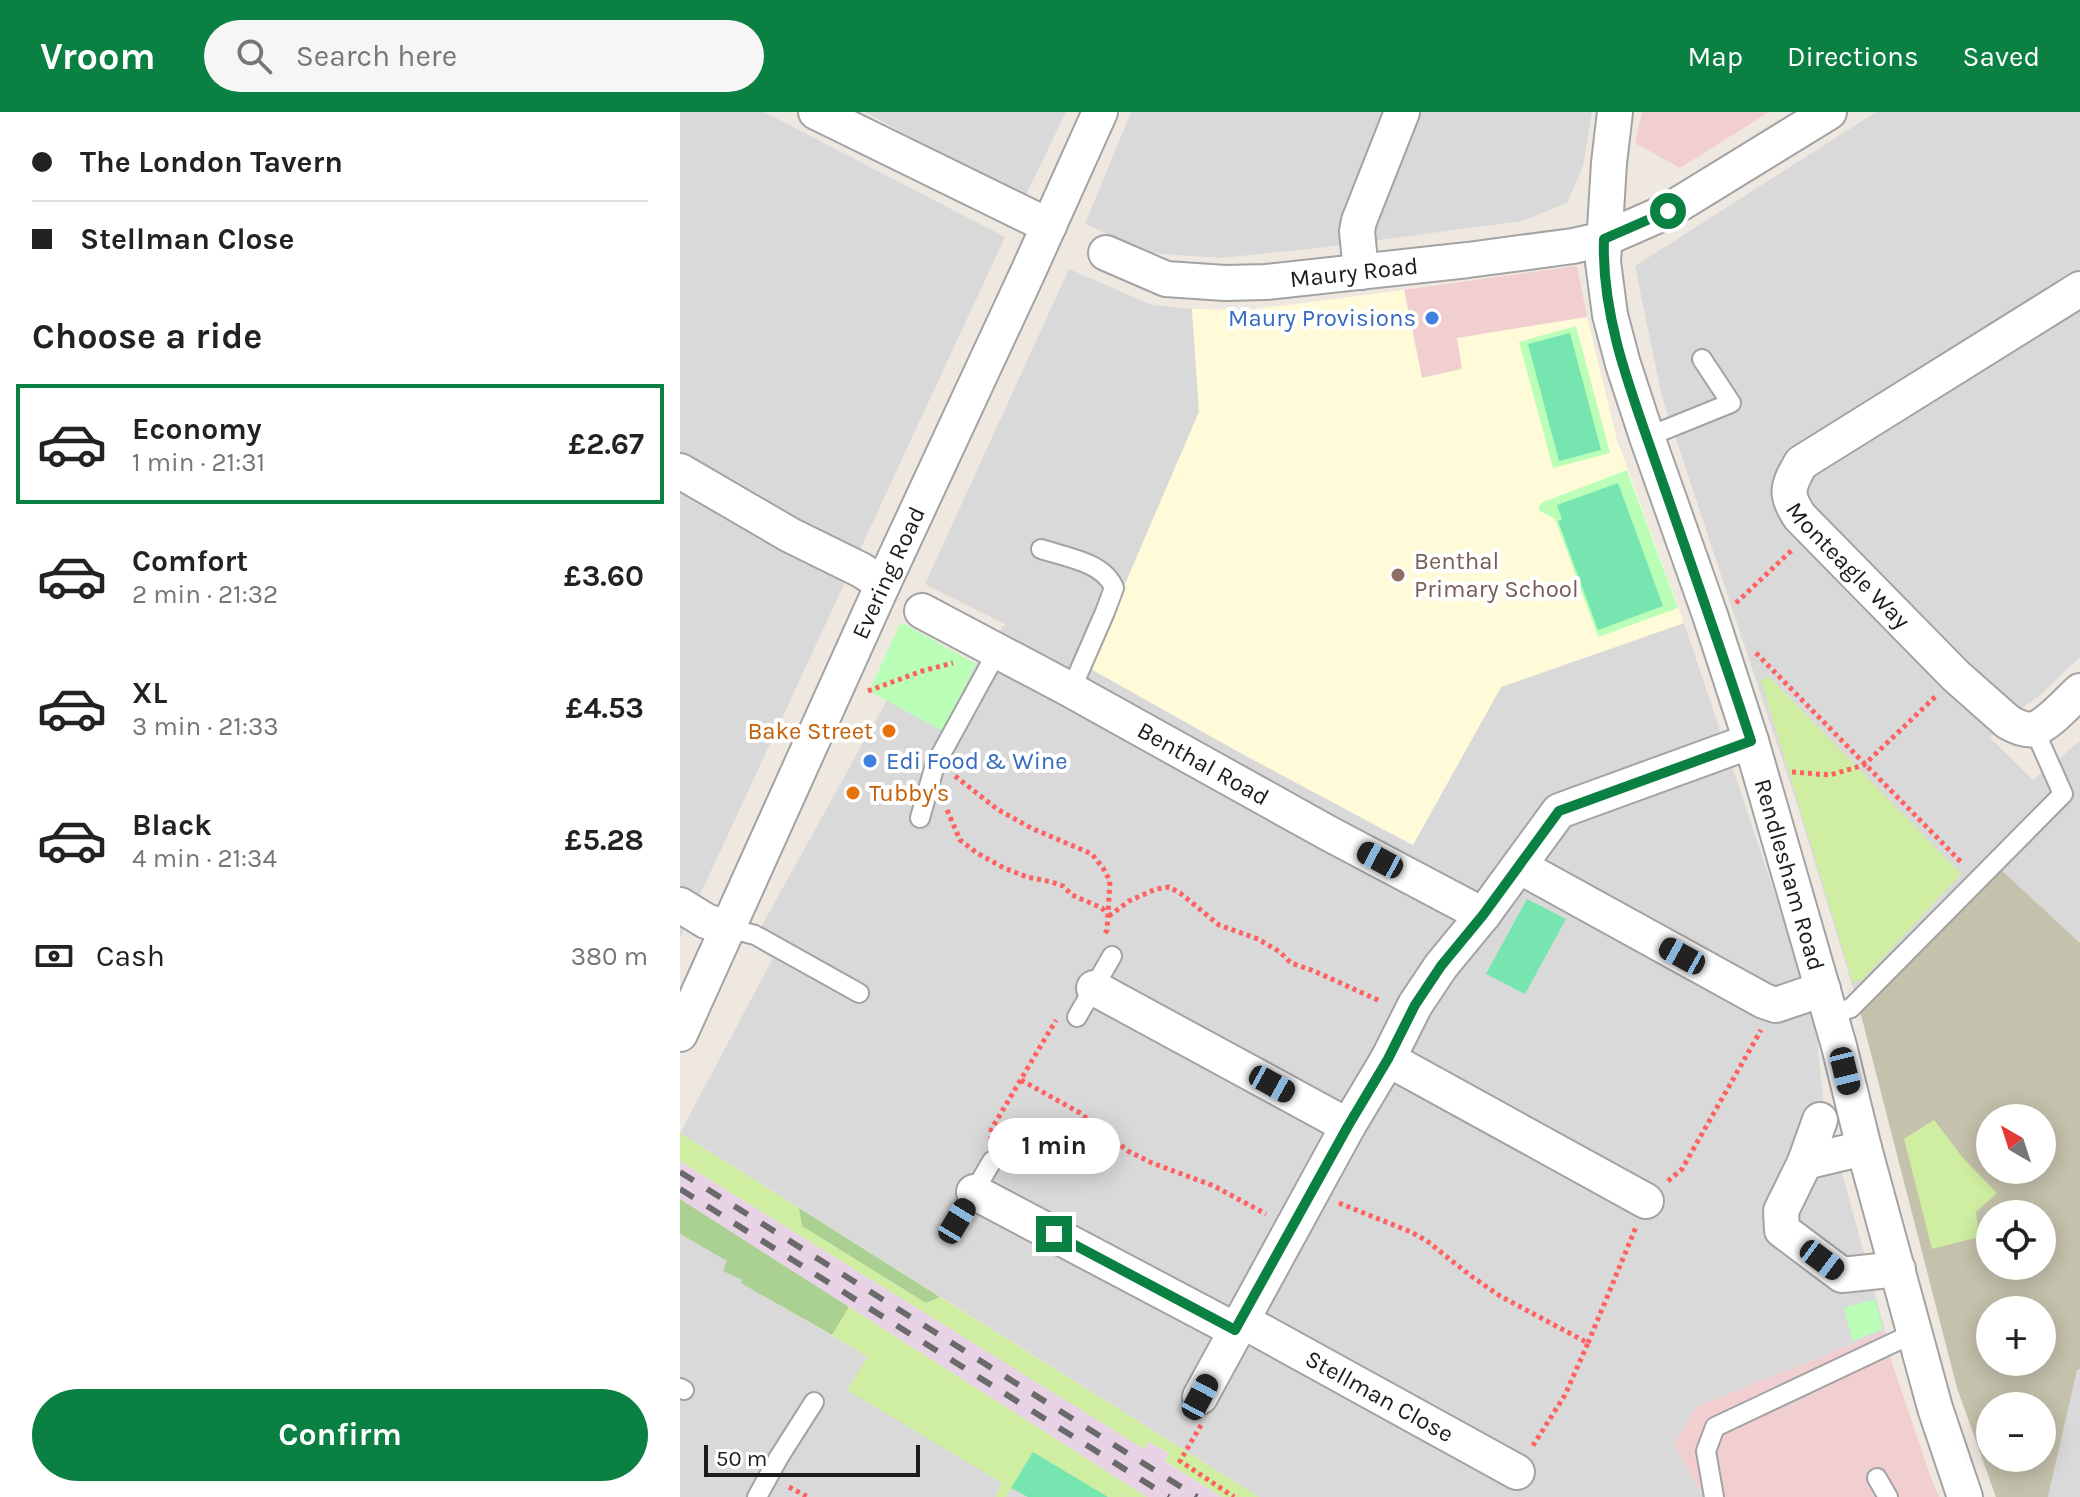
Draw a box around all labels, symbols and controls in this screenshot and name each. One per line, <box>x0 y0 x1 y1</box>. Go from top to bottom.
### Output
search box <box>204 20 764 92</box>
text: Vroom <box>40 34 156 79</box>
icon: search <box>232 34 276 78</box>
text: Search here <box>296 38 457 74</box>
text: Map <box>1688 40 1743 73</box>
text: Directions <box>1787 40 1919 73</box>
text: Saved <box>1963 40 2040 73</box>
text: The London Tavern <box>80 144 343 180</box>
route start <box>1650 193 1686 229</box>
text: Stellman Close <box>80 221 294 257</box>
street label: Maury Road <box>1288 252 1420 293</box>
place label: Maury Provisions <box>1228 304 1416 332</box>
marker: Maury Provisions <box>1423 309 1441 327</box>
text: Choose a ride <box>32 315 262 357</box>
icon: car <box>36 408 108 480</box>
text: Economy <box>132 411 262 447</box>
text: £2.67 <box>568 426 644 462</box>
text: 1 min · 21:31 <box>132 447 265 478</box>
street label: Monteagle Way <box>1780 497 1916 635</box>
street label: Evering Road <box>846 502 931 644</box>
icon: car <box>36 540 108 612</box>
text: Comfort <box>132 543 248 579</box>
place label: Benthal Primary School <box>1414 547 1579 603</box>
text: £3.60 <box>564 558 644 594</box>
marker: Benthal Primary School <box>1389 566 1407 584</box>
text: 2 min · 21:32 <box>132 579 278 610</box>
icon: car <box>36 672 108 744</box>
text: XL <box>132 675 167 711</box>
text: £4.53 <box>566 690 644 726</box>
text: 3 min · 21:33 <box>132 711 279 742</box>
street label: Benthal Road <box>1133 716 1274 811</box>
place label: Bake Street <box>747 717 873 745</box>
marker: Bake Street <box>880 722 898 740</box>
place label: Edi Food & Wine <box>886 747 1068 775</box>
marker: Edi Food & Wine <box>861 752 879 770</box>
street label: Rendlesham Road <box>1749 775 1831 974</box>
place label: Tubby's <box>869 779 949 807</box>
marker: Tubby's <box>844 784 862 802</box>
icon: car <box>36 804 108 876</box>
text: Black <box>132 807 212 843</box>
text: £5.28 <box>564 822 644 858</box>
car <box>1353 838 1407 882</box>
text: 4 min · 21:34 <box>132 843 277 874</box>
icon: cash <box>32 934 76 978</box>
car <box>1655 934 1709 978</box>
text: Cash <box>96 938 165 974</box>
text: 380 m <box>571 941 648 972</box>
car <box>1828 1045 1862 1097</box>
car <box>1245 1062 1299 1106</box>
north arrow <box>1976 1104 2056 1184</box>
map controls <box>1976 1104 2056 1472</box>
callout: 1 min <box>988 1118 1120 1174</box>
text: 1 min <box>1021 1130 1087 1161</box>
car <box>934 1194 980 1248</box>
button: locate <box>1976 1200 2056 1280</box>
route end <box>1036 1216 1072 1252</box>
car <box>1796 1236 1848 1284</box>
button: + <box>1976 1296 2056 1376</box>
street label: Stellman Close <box>1300 1344 1458 1448</box>
car <box>1178 1370 1222 1424</box>
button: Confirm <box>32 1389 648 1481</box>
button: − <box>1976 1392 2056 1472</box>
scale bar <box>704 1441 920 1477</box>
text: 50 m <box>716 1446 767 1472</box>

